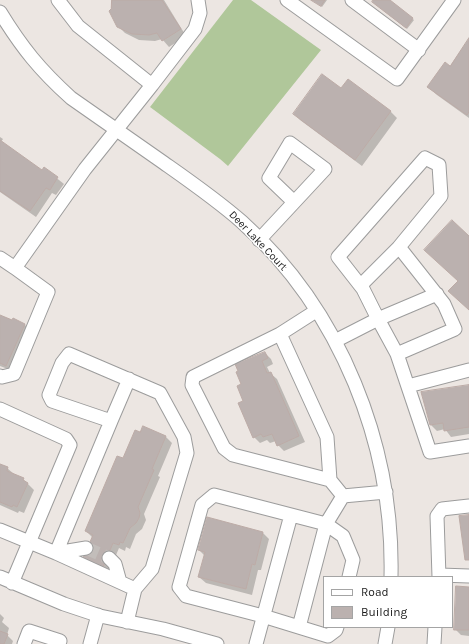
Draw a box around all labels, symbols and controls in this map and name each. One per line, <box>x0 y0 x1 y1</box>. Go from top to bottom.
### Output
street label: Deer Lake Court <box>226 208 290 274</box>
legend <box>323 576 453 628</box>
text: Road <box>361 585 389 599</box>
text: Building <box>361 605 407 619</box>

